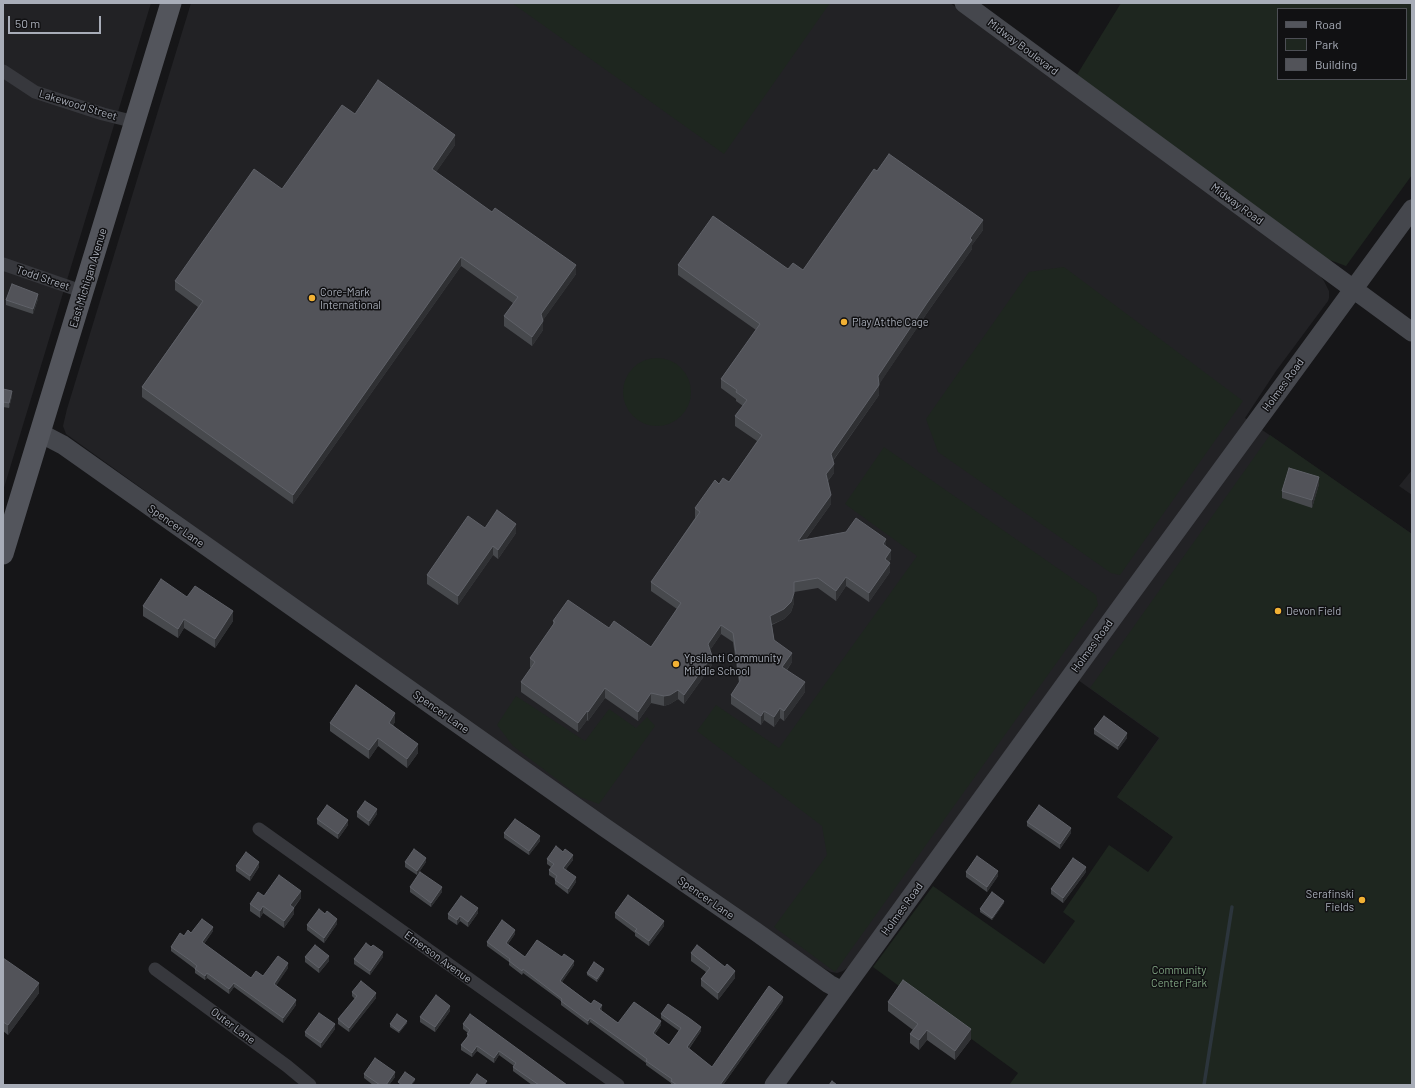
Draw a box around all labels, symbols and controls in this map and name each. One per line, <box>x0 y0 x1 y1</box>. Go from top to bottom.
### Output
scale bar <box>10 8 103 34</box>
legend <box>1277 8 1407 80</box>
text: 50 m <box>15 16 40 30</box>
street label: Midway Boulevard <box>985 16 1061 78</box>
text: Road <box>1315 17 1342 31</box>
text: Park <box>1315 37 1339 51</box>
text: Building <box>1315 57 1357 71</box>
street label: Lakewood Street <box>37 87 119 123</box>
street label: Midway Road <box>1208 181 1266 227</box>
street label: East Michigan Avenue <box>67 227 109 329</box>
street label: Todd Street <box>15 263 71 293</box>
place label: Core-Mark International <box>320 285 381 311</box>
marker: Core-Mark International <box>307 293 317 303</box>
place label: Play At the Cage <box>852 315 929 329</box>
marker: Play At the Cage <box>839 317 849 327</box>
street label: Holmes Road <box>1259 356 1307 414</box>
street label: Spencer Lane <box>145 502 207 550</box>
place label: Devon Field <box>1286 604 1341 618</box>
marker: Devon Field <box>1273 606 1283 616</box>
street label: Holmes Road <box>1068 617 1116 675</box>
place label: Ypsilanti Community Middle School <box>684 651 782 677</box>
marker: Ypsilanti Community Middle School <box>671 659 681 669</box>
street label: Spencer Lane <box>410 688 472 736</box>
street label: Spencer Lane <box>675 874 737 922</box>
street label: Holmes Road <box>878 880 926 938</box>
place label: Serafinski Fields <box>1306 887 1354 913</box>
marker: Serafinski Fields <box>1357 895 1367 905</box>
street label: Emerson Avenue <box>402 928 474 986</box>
park label: Community Center Park <box>1151 963 1207 989</box>
street label: Outer Lane <box>208 1005 258 1047</box>

